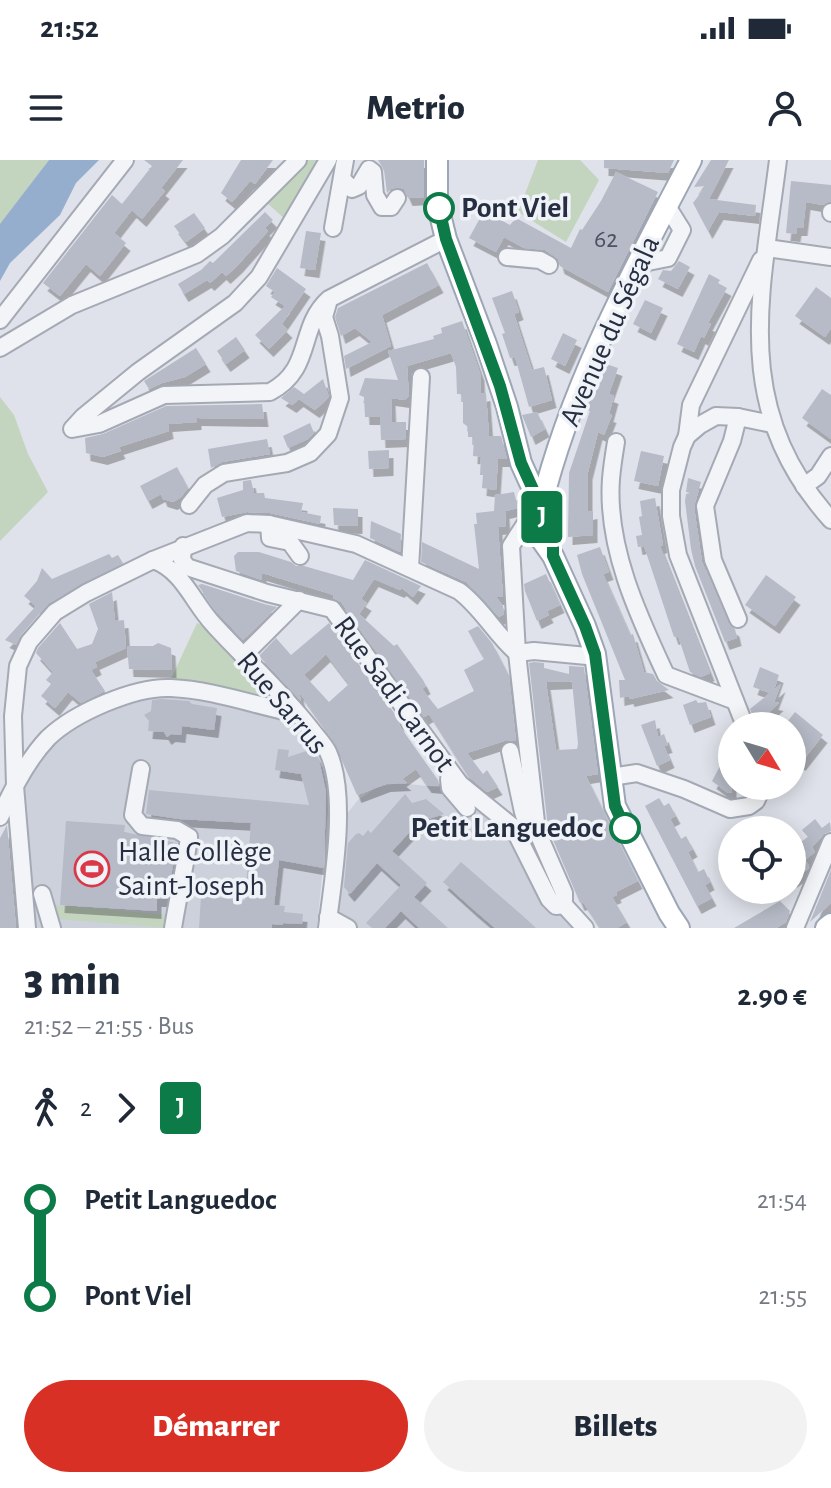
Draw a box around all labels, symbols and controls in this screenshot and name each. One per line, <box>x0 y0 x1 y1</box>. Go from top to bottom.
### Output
text: 21:52 <box>40 13 99 43</box>
icon: menu <box>24 86 68 130</box>
icon: person <box>763 86 807 130</box>
text: Metrio <box>366 90 465 126</box>
marker: Pont Viel <box>424 193 454 223</box>
place label: Pont Viel <box>461 193 569 223</box>
house number: 62 <box>594 226 618 252</box>
street label: Avenue du Ségala <box>555 231 665 431</box>
line badge: J <box>516 491 568 543</box>
text: J <box>537 503 547 531</box>
street label: Rue Sadi Carnot <box>328 611 460 778</box>
street label: Rue Sarrus <box>231 646 333 760</box>
north arrow <box>718 712 806 800</box>
map controls <box>718 712 806 904</box>
place label: Petit Languedoc <box>410 813 603 843</box>
marker: Petit Languedoc <box>610 813 640 843</box>
button: locate <box>718 816 806 904</box>
place label: Halle Collège Saint-Joseph <box>118 837 272 901</box>
sports icon: Halle Collège Saint-Joseph <box>73 850 111 888</box>
text: 3 min <box>24 959 121 1003</box>
text: 2.90 € <box>737 981 807 1011</box>
text: 21:52 – 21:55 · Bus <box>24 1013 194 1039</box>
icon: walk <box>24 1086 68 1130</box>
icon: forward <box>104 1086 148 1130</box>
text: J <box>176 1094 185 1122</box>
text: 2 <box>80 1095 92 1121</box>
text: Petit Languedoc <box>84 1185 277 1215</box>
text: 21:54 <box>757 1187 807 1213</box>
text: Pont Viel <box>84 1281 192 1311</box>
text: 21:55 <box>759 1283 807 1309</box>
button: Démarrer <box>24 1380 408 1472</box>
button: Billets <box>424 1380 807 1472</box>

